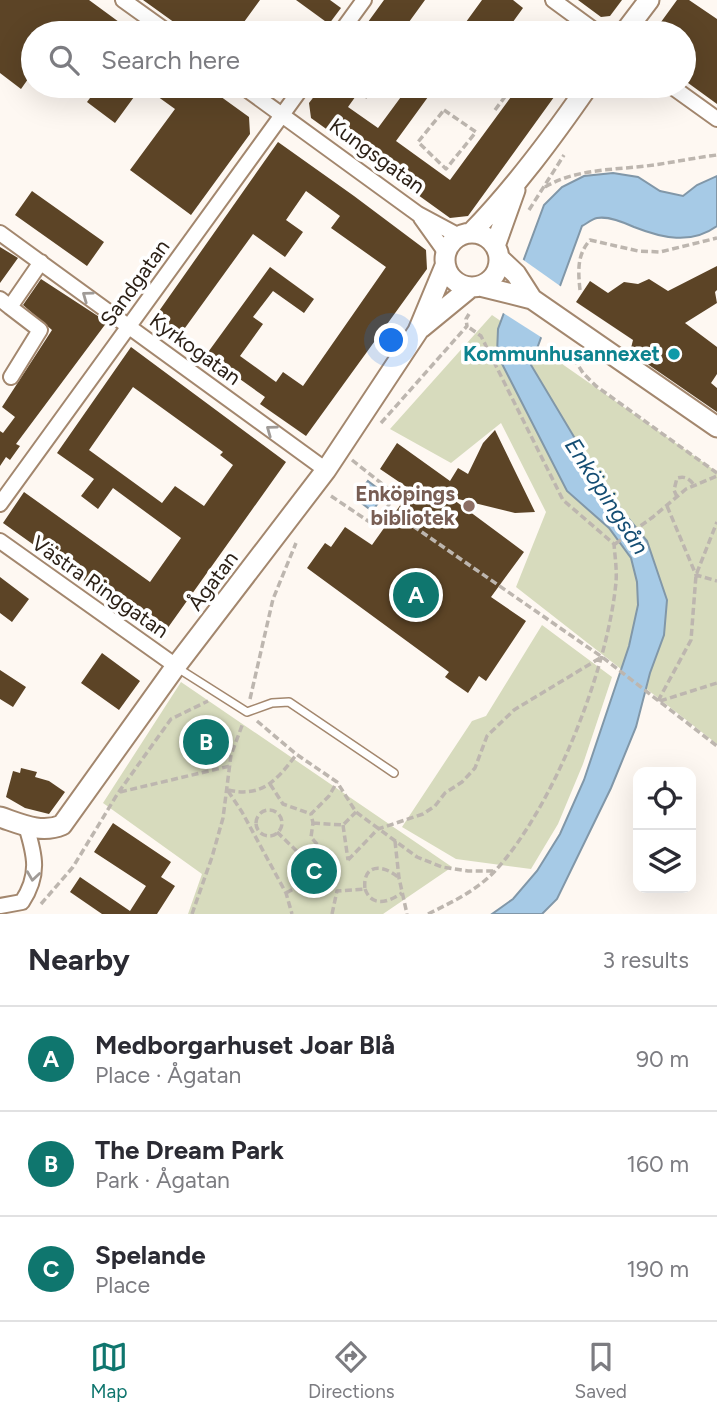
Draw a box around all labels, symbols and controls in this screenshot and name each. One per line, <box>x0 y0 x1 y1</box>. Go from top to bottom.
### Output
search box <box>21 21 696 98</box>
icon: search <box>45 41 83 79</box>
text: Search here <box>101 44 240 76</box>
street label: Kungsgatan <box>325 113 430 199</box>
street label: Sandgatan <box>95 235 174 331</box>
one-way arrow <box>82 292 94 304</box>
street label: Kyrkogatan <box>145 307 246 390</box>
your location <box>374 323 408 357</box>
place label: Kommunhusannexet <box>463 341 660 366</box>
marker: Kommunhusannexet <box>666 346 682 362</box>
one-way arrow <box>266 425 279 438</box>
water label: Enköpingsån <box>559 433 655 560</box>
place label: Enköpings bibliotek <box>355 481 456 530</box>
marker: Enköpings bibliotek <box>461 498 477 514</box>
street label: Västra Ringgatan <box>27 530 174 643</box>
street label: Ågatan <box>182 546 243 615</box>
pin: A <box>393 569 439 621</box>
pin: B <box>183 716 229 768</box>
map controls <box>633 767 696 893</box>
button: locate <box>633 767 696 830</box>
button: layers <box>633 830 696 893</box>
pin: C <box>291 845 337 897</box>
one-way arrow <box>25 870 40 882</box>
text: Nearby <box>28 941 130 978</box>
text: 3 results <box>602 946 689 974</box>
text: Medborgarhuset Joar Blå <box>95 1029 395 1061</box>
text: A <box>43 1045 59 1073</box>
text: 90 m <box>636 1045 689 1073</box>
text: Place · Ågatan <box>95 1061 241 1089</box>
text: The Dream Park <box>95 1134 284 1166</box>
text: B <box>44 1150 58 1178</box>
text: 160 m <box>626 1150 689 1178</box>
text: Park · Ågatan <box>95 1166 230 1194</box>
text: Spelande <box>95 1239 206 1271</box>
text: C <box>43 1255 59 1283</box>
text: 190 m <box>626 1255 689 1283</box>
text: Place <box>95 1271 150 1299</box>
tab: Map <box>90 1338 128 1403</box>
tab: Directions <box>308 1338 395 1403</box>
tab: Saved <box>575 1338 627 1403</box>

